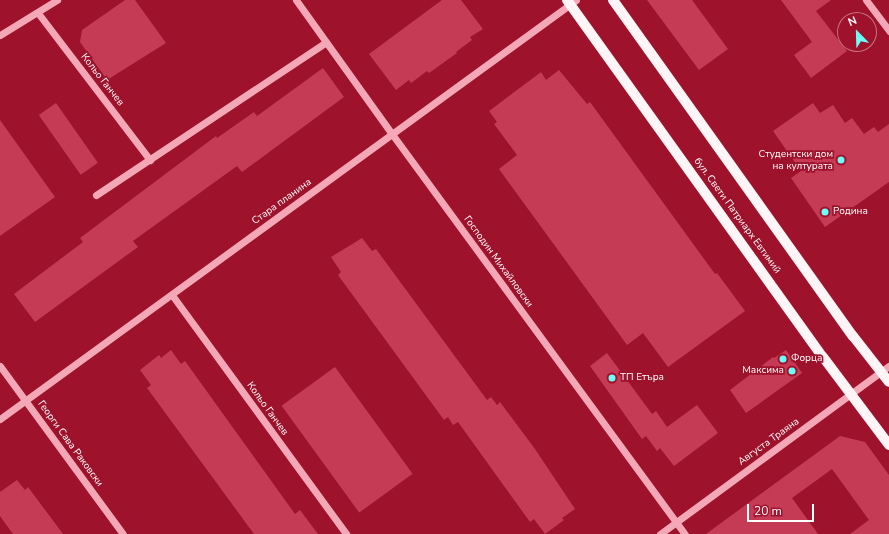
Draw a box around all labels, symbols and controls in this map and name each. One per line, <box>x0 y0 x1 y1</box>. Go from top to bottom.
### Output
north arrow <box>837 12 877 52</box>
text: N <box>846 13 859 30</box>
street label: Кольо Ганчев <box>78 51 126 109</box>
place label: Студентски дом на културата <box>758 148 833 172</box>
marker: Студентски дом на културата <box>836 155 846 165</box>
street label: бул. Свети Патриарх Евтимий <box>691 156 783 276</box>
street label: Стара планина <box>250 176 314 228</box>
place label: Родина <box>833 206 868 218</box>
marker: Родина <box>820 207 830 217</box>
street label: Господин Михайловски <box>461 214 535 310</box>
place label: Форца <box>791 353 822 365</box>
marker: Форца <box>778 354 788 364</box>
place label: Максима <box>742 365 784 377</box>
marker: Максима <box>787 366 797 376</box>
place label: ТП Етъра <box>620 372 664 384</box>
marker: ТП Етъра <box>607 373 617 383</box>
street label: Кольо Ганчев <box>244 380 290 438</box>
street label: Георги Сава Раковски <box>35 399 105 489</box>
street label: Августа Траяна <box>736 416 802 468</box>
scale bar <box>749 496 816 522</box>
text: 20 m <box>754 503 782 519</box>

